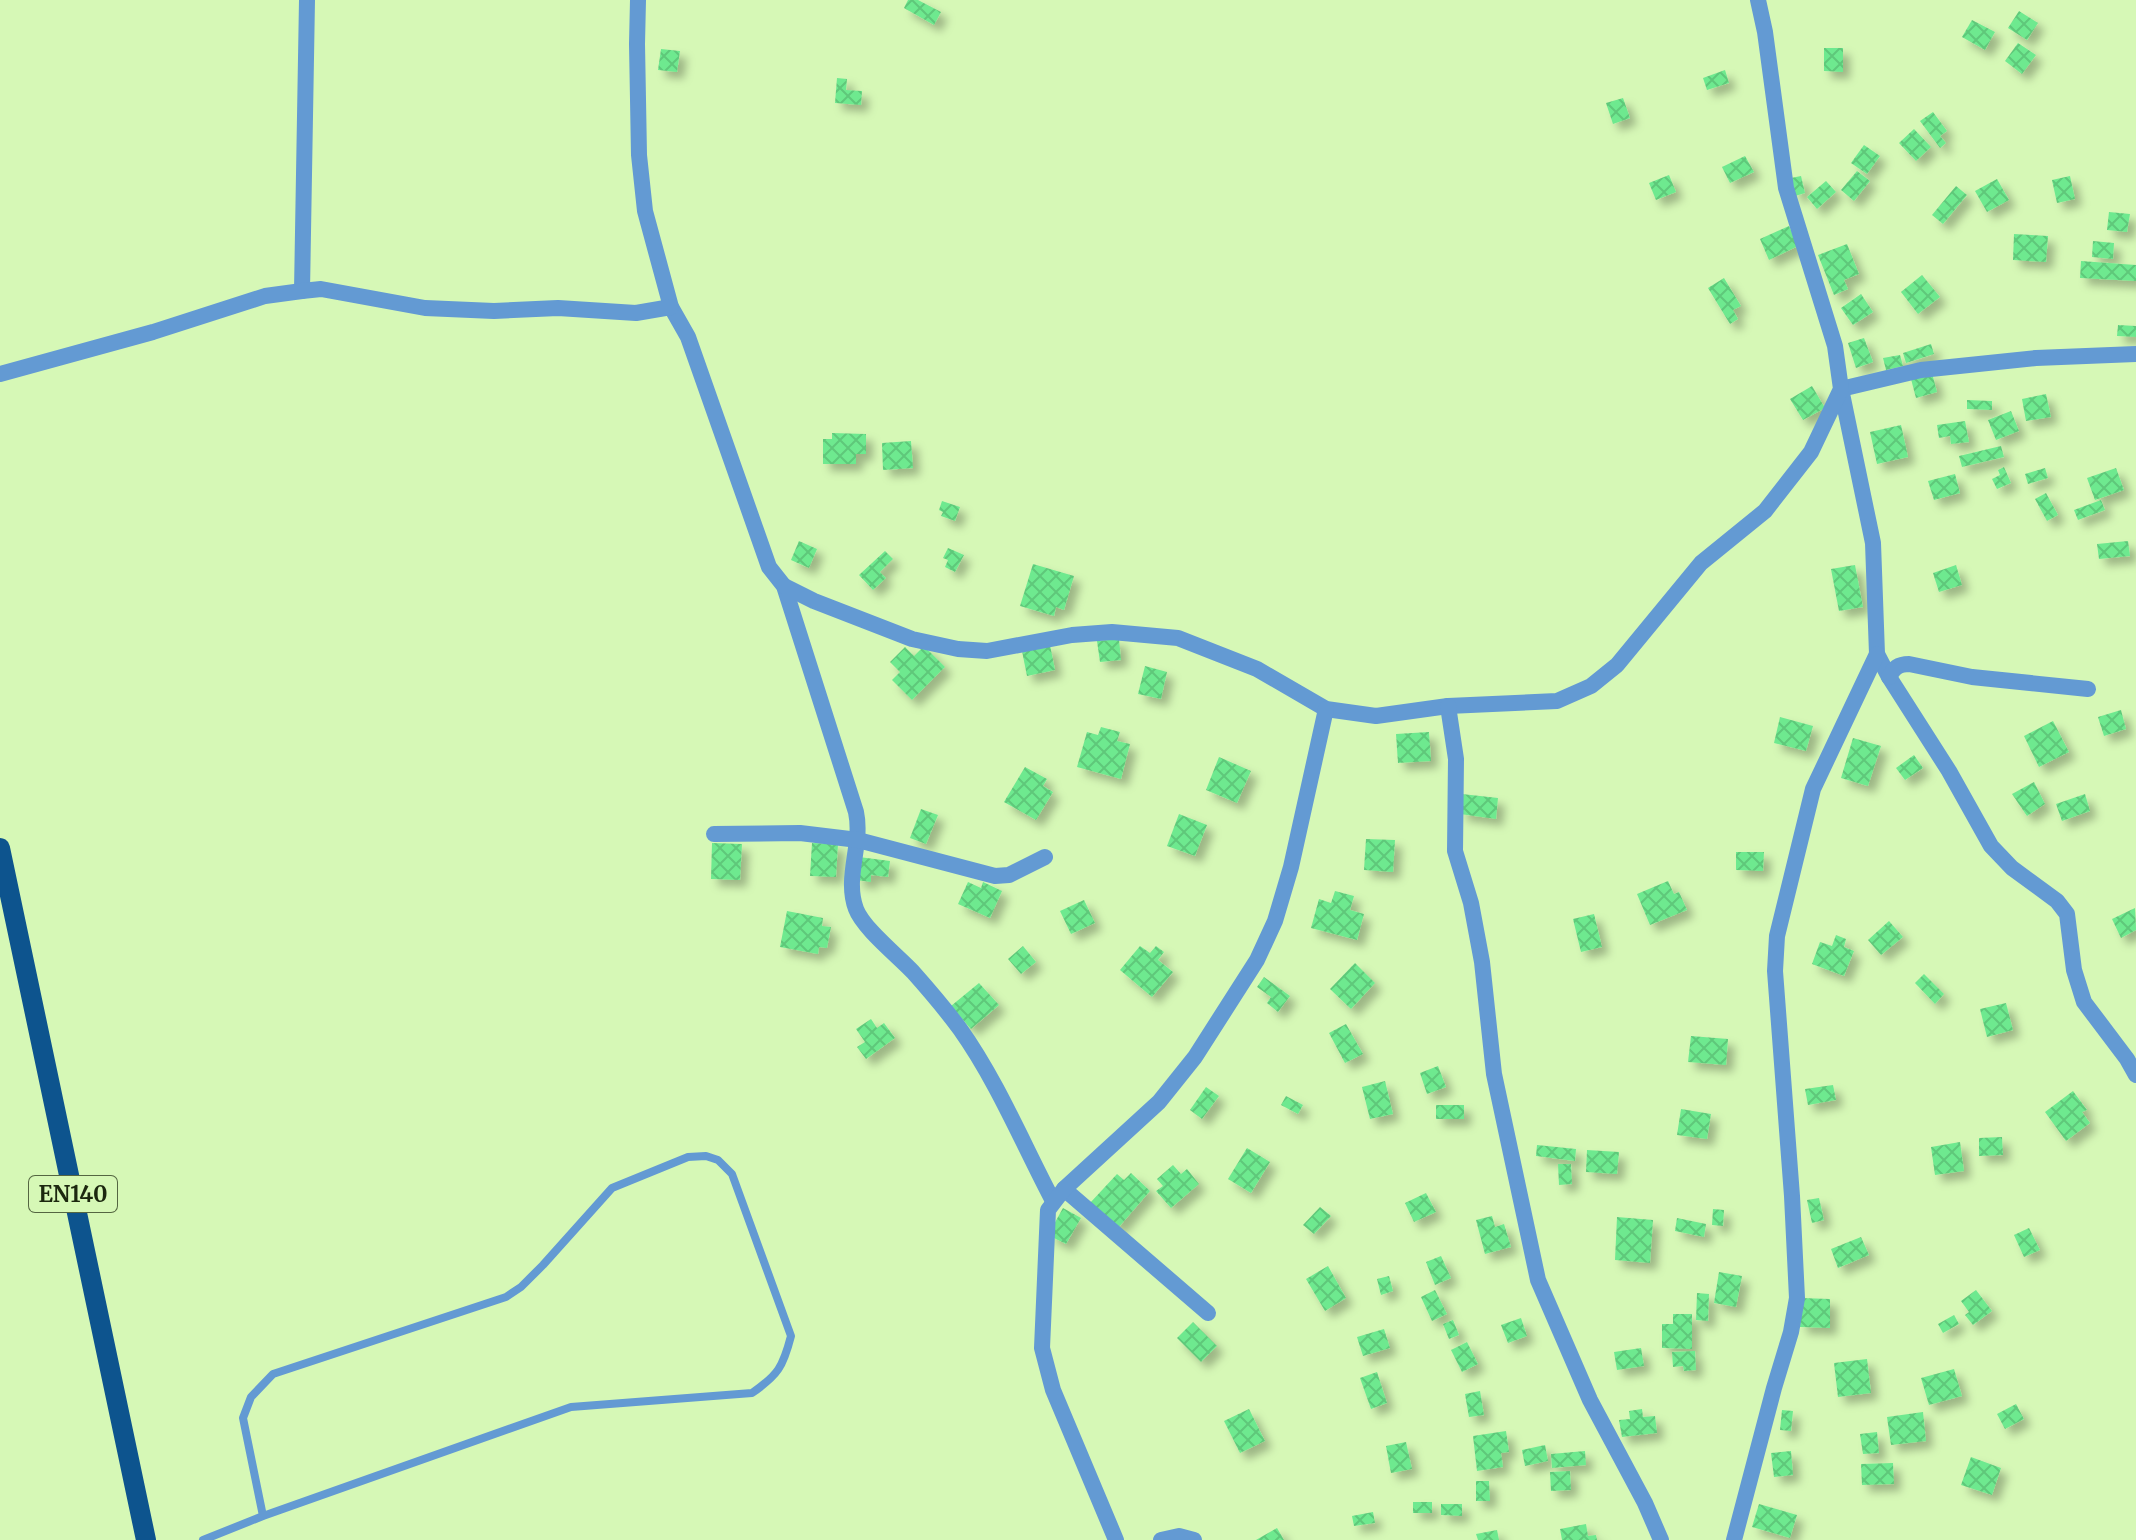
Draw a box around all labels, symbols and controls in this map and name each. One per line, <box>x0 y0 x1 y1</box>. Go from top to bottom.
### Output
road number: EN140 <box>29 1176 117 1212</box>

